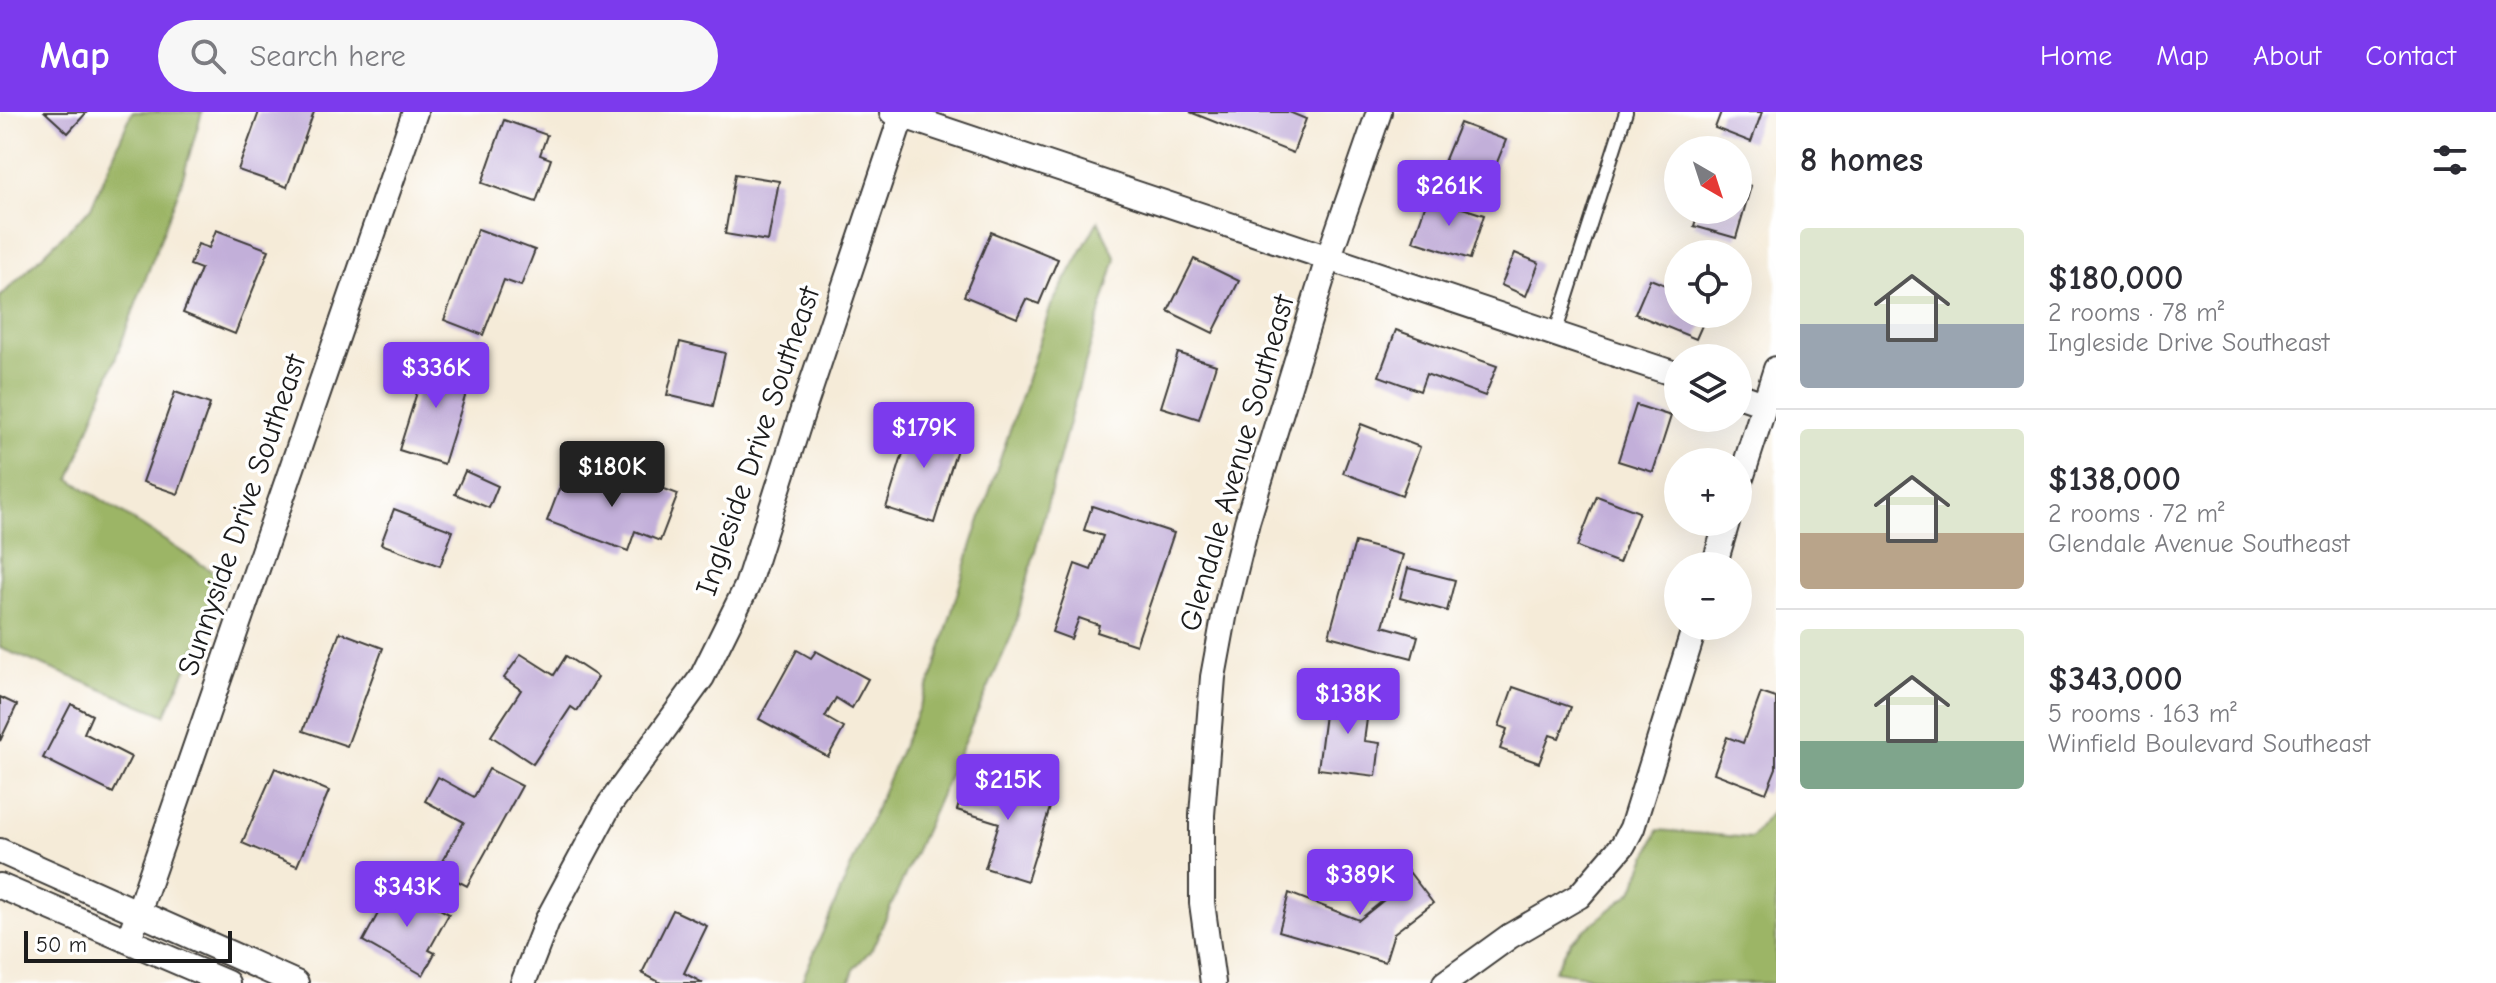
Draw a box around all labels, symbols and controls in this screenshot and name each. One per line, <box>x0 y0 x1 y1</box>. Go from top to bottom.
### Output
search box <box>158 20 718 92</box>
text: Map <box>40 34 110 78</box>
icon: search <box>186 34 230 78</box>
text: Search here <box>250 39 406 74</box>
text: Home <box>2040 40 2112 72</box>
text: Map <box>2156 40 2209 72</box>
text: About <box>2253 40 2321 72</box>
text: Contact <box>2365 40 2456 72</box>
north arrow <box>1664 136 1752 224</box>
map controls <box>1664 136 1752 640</box>
icon: filters <box>2428 138 2472 182</box>
text: 8 homes <box>1800 140 1923 180</box>
pin: $261K <box>1393 160 1505 228</box>
text: $261K <box>1415 171 1483 201</box>
button: locate <box>1664 240 1752 328</box>
text: $180,000 <box>2048 258 2184 298</box>
icon: home <box>1864 260 1960 356</box>
street label: Ingleside Drive Southeast <box>689 280 828 600</box>
street label: Glendale Avenue Southeast <box>1172 290 1302 635</box>
text: 2 rooms · 78 m² <box>2048 298 2224 328</box>
text: Ingleside Drive Southeast <box>2048 328 2329 358</box>
pin: $336K <box>380 342 492 410</box>
button: layers <box>1664 344 1752 432</box>
street label: Sunnyside Drive Southeast <box>171 349 314 680</box>
text: $336K <box>401 353 471 383</box>
pin: $179K <box>868 402 980 470</box>
text: $179K <box>891 413 957 443</box>
pin: $180K <box>556 441 668 509</box>
button: + <box>1664 448 1752 536</box>
text: $180K <box>578 452 646 482</box>
text: $138,000 <box>2048 459 2181 499</box>
icon: home <box>1864 461 1960 557</box>
text: 2 rooms · 72 m² <box>2048 499 2225 529</box>
text: Glendale Avenue Southeast <box>2048 529 2350 559</box>
button: − <box>1664 552 1752 640</box>
text: $343,000 <box>2048 659 2183 699</box>
icon: home <box>1864 661 1960 757</box>
pin: $138K <box>1292 668 1404 736</box>
text: $138K <box>1315 679 1381 709</box>
text: 5 rooms · 163 m² <box>2048 699 2237 729</box>
text: Winfield Boulevard Southeast <box>2048 729 2370 759</box>
pin: $215K <box>952 754 1064 822</box>
text: $215K <box>974 765 1042 795</box>
pin: $389K <box>1304 849 1416 917</box>
text: $389K <box>1325 860 1395 890</box>
pin: $343K <box>351 861 463 929</box>
text: $343K <box>373 872 441 902</box>
scale bar <box>24 927 232 963</box>
text: 50 m <box>36 932 87 958</box>

